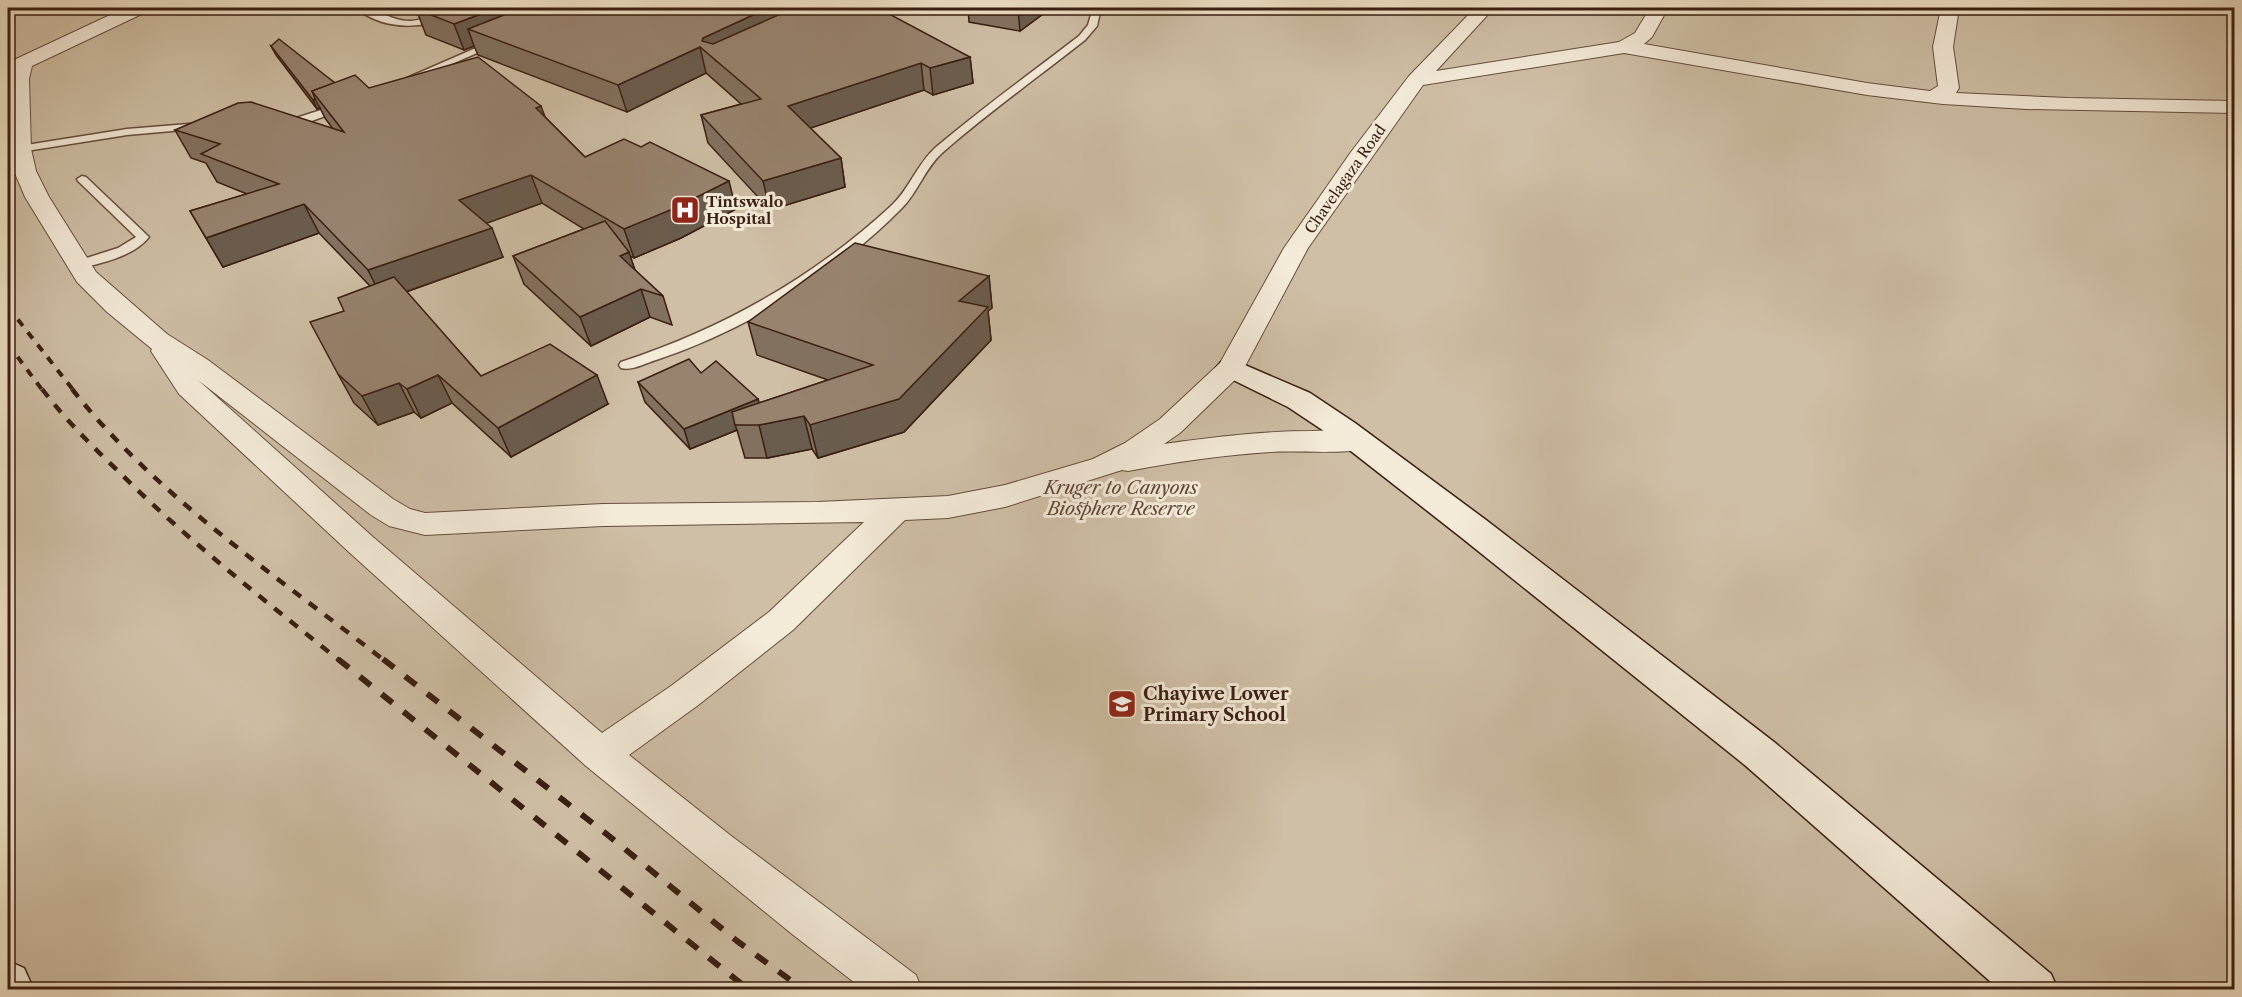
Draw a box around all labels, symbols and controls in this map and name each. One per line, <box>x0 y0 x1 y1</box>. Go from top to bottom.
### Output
street label: Chavelagaza Road <box>1300 121 1390 237</box>
place label: Tintswalo Hospital <box>706 192 783 228</box>
hospital icon: Tintswalo Hospital <box>669 194 701 226</box>
park label: Kruger to Canyons Biosphere Reserve <box>1042 477 1198 520</box>
place label: Chayiwe Lower Primary School <box>1143 683 1289 726</box>
school or university icon: Chayiwe Lower Primary School <box>1106 688 1138 720</box>

